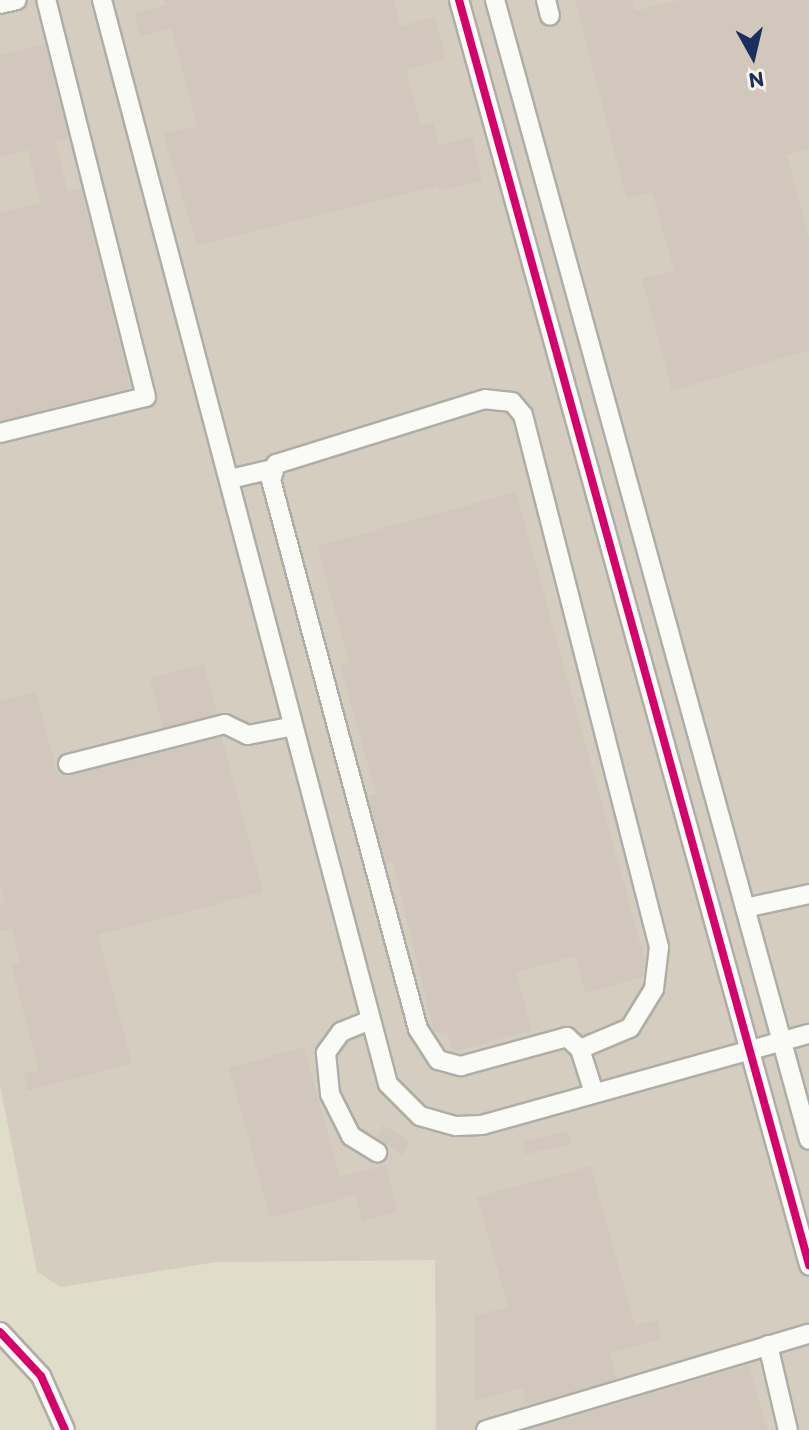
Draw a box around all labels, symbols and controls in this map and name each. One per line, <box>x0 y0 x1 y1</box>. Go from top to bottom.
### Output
north arrow <box>713 16 793 96</box>
text: N <box>747 66 766 95</box>

